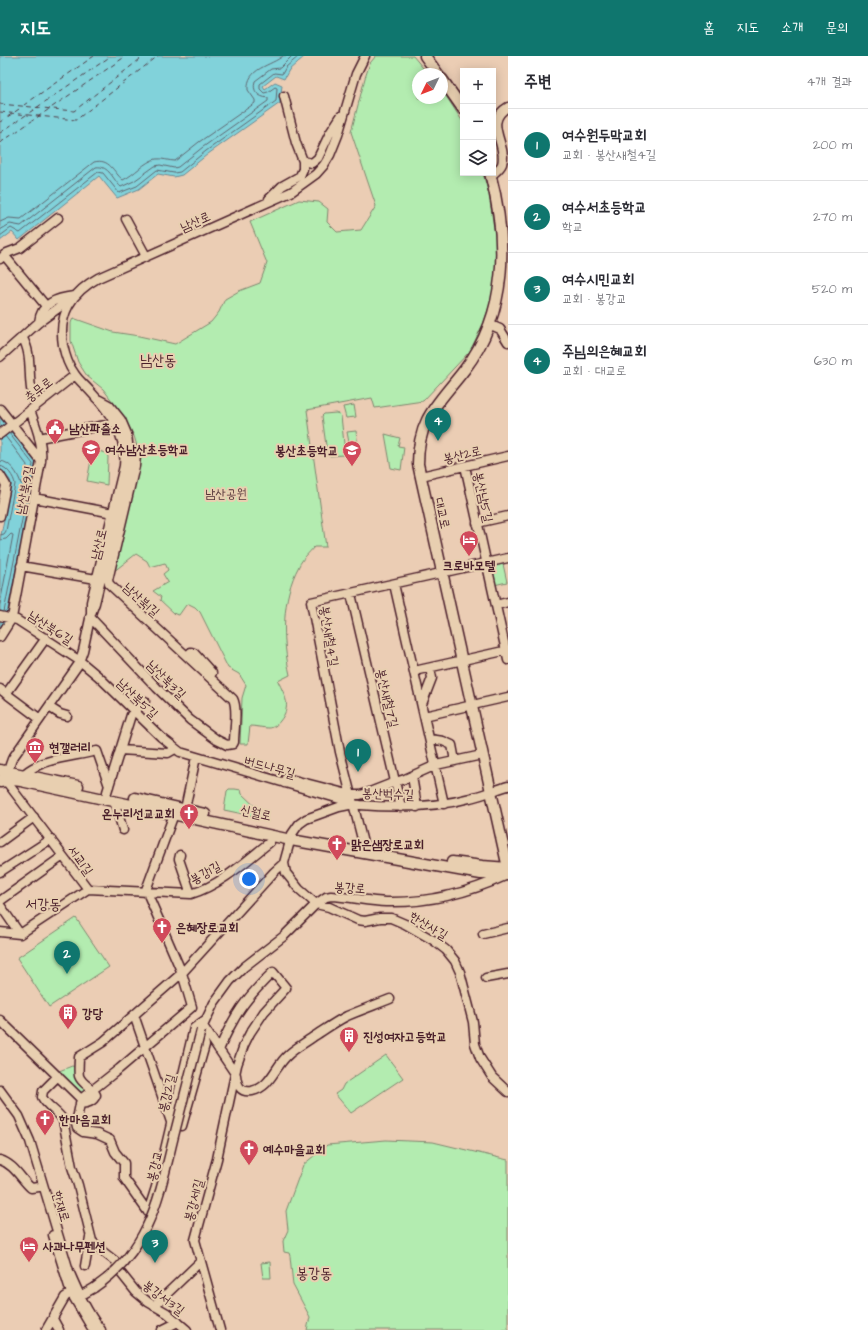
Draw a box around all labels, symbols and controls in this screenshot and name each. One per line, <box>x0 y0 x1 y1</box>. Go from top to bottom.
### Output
text: 지도 <box>20 15 51 42</box>
text: 홈 <box>703 18 714 38</box>
text: 지도 <box>736 18 759 38</box>
text: 소개 <box>781 18 803 38</box>
text: 문의 <box>825 18 848 38</box>
north arrow <box>412 68 448 104</box>
map controls <box>460 68 496 176</box>
button: + <box>460 68 496 104</box>
text: 주변 <box>524 70 551 94</box>
text: 4개 결과 <box>807 73 852 91</box>
button: − <box>460 104 496 140</box>
text: 여수원두막교회 <box>562 125 647 146</box>
text: 1 <box>536 136 538 154</box>
text: 200 m <box>813 136 852 154</box>
button: layers <box>460 140 496 176</box>
text: 교회 · 봉산새철4길 <box>562 146 656 164</box>
text: 여수서초등학교 <box>562 197 647 218</box>
street label: 남산로 <box>177 207 213 237</box>
text: 2 <box>533 208 541 226</box>
text: 270 m <box>813 208 852 226</box>
text: 학교 <box>562 218 583 236</box>
text: 여수시민교회 <box>562 269 634 290</box>
text: 3 <box>534 280 540 298</box>
text: 520 m <box>812 280 852 298</box>
text: 교회 · 봉강교 <box>562 290 627 308</box>
text: 주님의은혜교회 <box>562 341 647 362</box>
district label: 남산동 <box>140 350 176 371</box>
text: 4 <box>533 352 541 370</box>
text: 630 m <box>814 352 852 370</box>
text: 교회 · 대교로 <box>562 362 627 380</box>
street label: 충무로 <box>21 373 57 407</box>
pin: 4 <box>425 408 451 441</box>
public building icon: 남산파출소 <box>44 417 66 445</box>
place label: 남산파출소 <box>69 420 122 438</box>
school or university icon: 여수남산초등학교 <box>80 438 102 466</box>
school or university icon: 봉산초등학교 <box>341 439 363 467</box>
place label: 여수남산초등학교 <box>105 441 189 459</box>
place label: 봉산초등학교 <box>275 442 338 460</box>
street label: 봉산2로 <box>441 442 483 468</box>
street label: 남산북9길 <box>11 464 39 516</box>
street label: 봉산남5길 <box>469 470 497 524</box>
park label: 남산공원 <box>205 485 247 503</box>
street label: 대교로 <box>430 496 454 531</box>
street label: 남산로 <box>86 527 111 562</box>
hotel icon: 크로바모텔 <box>458 529 480 557</box>
place label: 크로바모텔 <box>443 557 496 575</box>
street label: 남산북1길 <box>119 578 164 621</box>
street label: 봉산새철4길 <box>315 605 343 668</box>
street label: 남산북6길 <box>25 607 76 649</box>
street label: 남산북3길 <box>143 656 190 703</box>
street label: 봉산새철7길 <box>371 667 403 730</box>
street label: 남산북5길 <box>113 675 162 723</box>
museum icon: 현갤러리 <box>24 736 46 764</box>
place label: 현갤러리 <box>49 739 91 757</box>
pin: 1 <box>345 739 371 772</box>
street label: 버드나무길 <box>242 751 297 783</box>
street label: 봉산벅수길 <box>362 784 414 804</box>
street label: 신월로 <box>238 801 273 825</box>
church icon: 온누리선교교회 <box>178 802 200 830</box>
place label: 온누리선교교회 <box>102 805 175 823</box>
church icon: 맑은샘장로교회 <box>326 833 348 861</box>
place label: 맑은샘장로교회 <box>351 836 424 854</box>
street label: 서교1길 <box>63 842 97 879</box>
street label: 봉강1길 <box>187 857 224 889</box>
your location <box>239 869 259 889</box>
street label: 봉강로 <box>334 878 366 898</box>
district label: 서강동 <box>25 894 61 915</box>
street label: 한산사길 <box>406 907 451 944</box>
church icon: 은혜장로교회 <box>151 916 173 944</box>
place label: 은혜장로교회 <box>176 919 239 937</box>
pin: 2 <box>54 941 80 974</box>
building icon: 강당 <box>57 1002 79 1030</box>
place label: 강당 <box>82 1005 103 1023</box>
building icon: 진성여자고등학교 <box>338 1025 360 1053</box>
place label: 진성여자고등학교 <box>363 1028 447 1046</box>
street label: 봉강2길 <box>154 1072 180 1114</box>
church icon: 한마음교회 <box>34 1108 56 1136</box>
place label: 한마음교회 <box>58 1111 111 1129</box>
church icon: 예수마을교회 <box>238 1138 260 1166</box>
place label: 예수마을교회 <box>263 1141 326 1159</box>
street label: 봉강교 <box>142 1149 167 1184</box>
street label: 봉강서1길 <box>180 1177 208 1224</box>
street label: 한재로 <box>48 1189 74 1224</box>
pin: 3 <box>142 1230 168 1263</box>
hotel icon: 사과나무펜션 <box>18 1235 40 1263</box>
place label: 사과나무펜션 <box>42 1238 106 1256</box>
district label: 봉강동 <box>296 1263 332 1284</box>
street label: 봉강서3길 <box>139 1276 188 1320</box>

